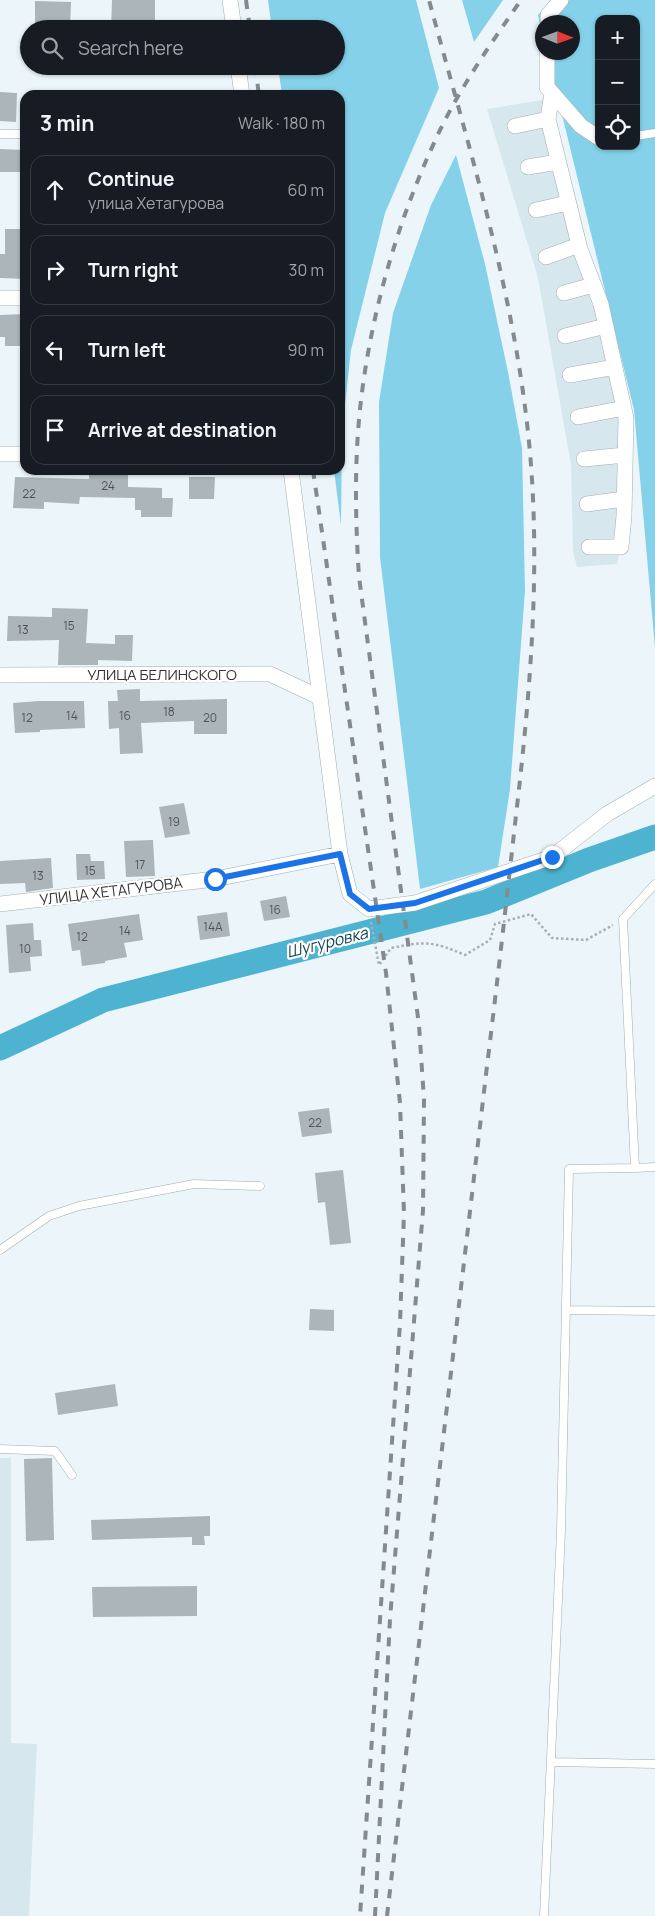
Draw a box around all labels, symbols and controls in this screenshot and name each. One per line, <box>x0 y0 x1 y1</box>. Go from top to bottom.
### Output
north arrow <box>535 15 580 60</box>
map controls <box>595 15 640 150</box>
button: + <box>595 15 640 60</box>
search box <box>20 20 345 75</box>
icon: search <box>38 34 66 62</box>
text: Search here <box>78 35 184 61</box>
button: − <box>595 60 640 105</box>
button: locate <box>595 105 640 150</box>
text: 3 min <box>40 109 94 137</box>
text: Walk · 180 m <box>238 112 325 134</box>
text: Continue <box>88 166 174 192</box>
icon: ahead <box>41 176 69 204</box>
text: 60 m <box>288 179 324 201</box>
text: улица Хетагурова <box>88 192 224 214</box>
icon: right <box>41 256 69 284</box>
text: Turn right <box>88 257 178 283</box>
text: 30 m <box>289 259 324 281</box>
icon: left <box>41 336 69 364</box>
text: Turn left <box>88 337 166 363</box>
text: 90 m <box>288 339 324 361</box>
icon: arrive <box>41 416 69 444</box>
text: Arrive at destination <box>88 417 277 443</box>
house number: 24 <box>101 477 115 494</box>
house number: 22 <box>22 485 36 502</box>
house number: 15 <box>63 617 75 634</box>
house number: 13 <box>17 621 29 638</box>
street label: УЛИЦА БЕЛИНСКОГО <box>87 664 237 685</box>
house number: 18 <box>163 703 175 720</box>
house number: 14 <box>66 707 78 724</box>
house number: 16 <box>119 707 131 724</box>
house number: 12 <box>21 709 33 726</box>
house number: 20 <box>203 709 217 726</box>
house number: 19 <box>168 813 180 830</box>
route end <box>541 846 564 869</box>
house number: 17 <box>135 856 145 873</box>
house number: 15 <box>84 862 96 879</box>
house number: 13 <box>32 867 44 884</box>
route start <box>204 868 227 891</box>
street label: УЛИЦА ХЕТАГУРОВА <box>38 872 184 910</box>
house number: 16 <box>269 901 281 918</box>
house number: 14А <box>203 918 223 935</box>
water label: Шугуровка <box>284 921 371 963</box>
house number: 14 <box>119 922 131 939</box>
house number: 12 <box>76 928 88 945</box>
house number: 10 <box>19 940 31 957</box>
house number: 22 <box>308 1114 322 1131</box>

